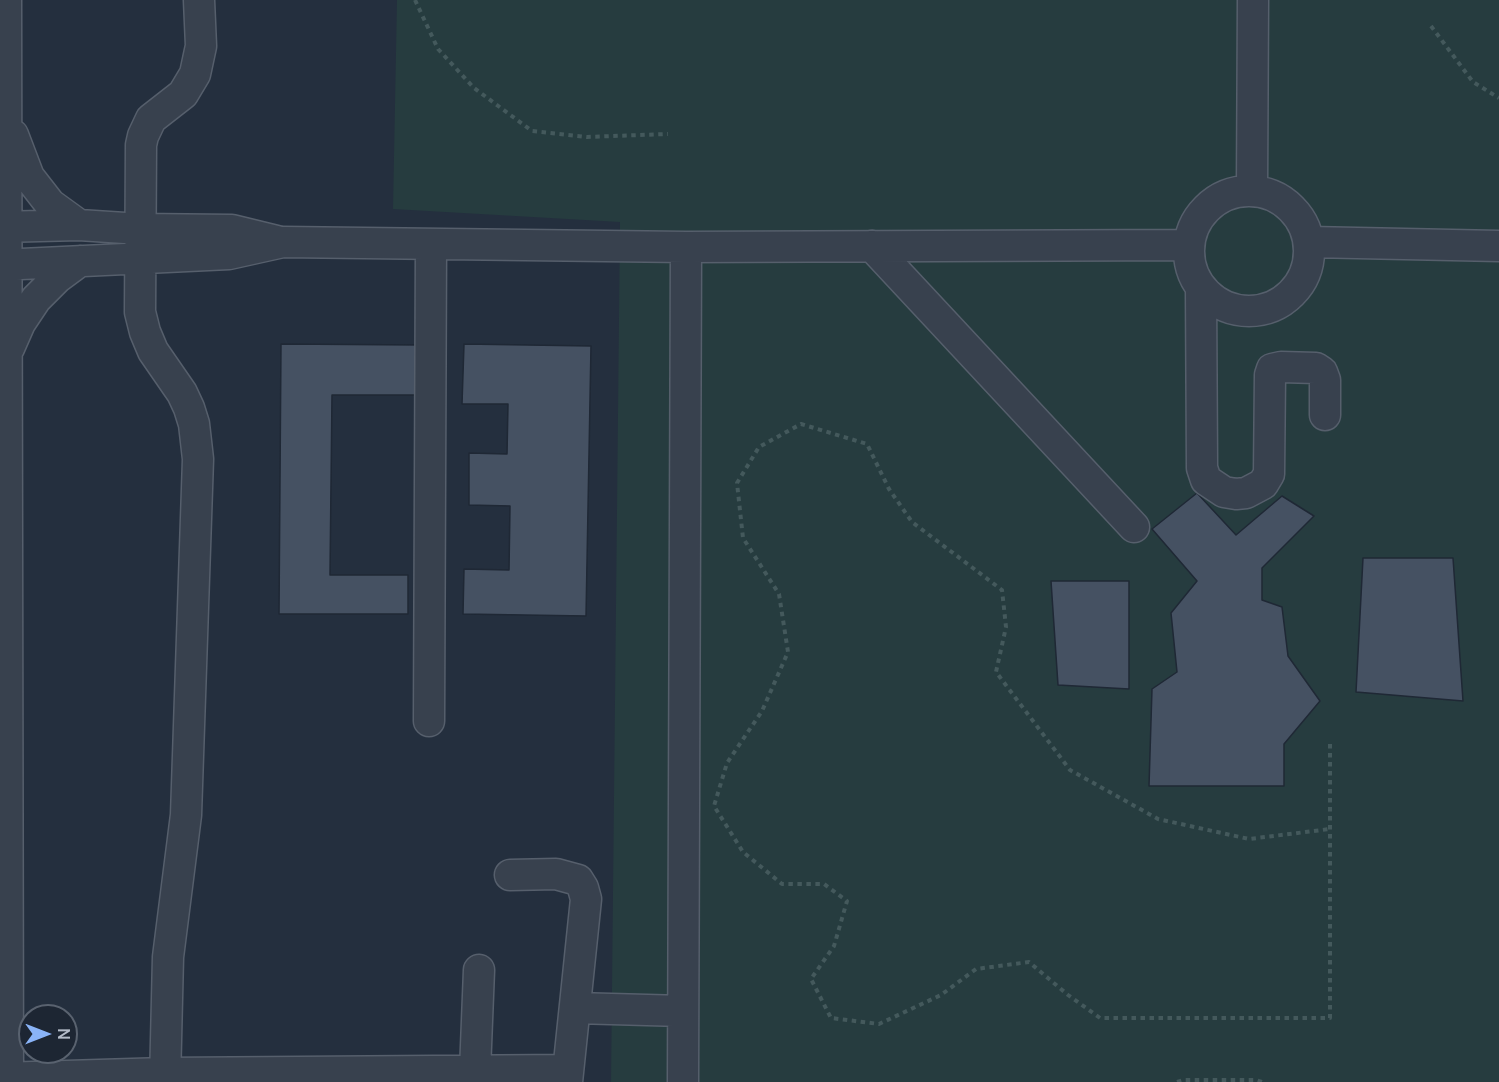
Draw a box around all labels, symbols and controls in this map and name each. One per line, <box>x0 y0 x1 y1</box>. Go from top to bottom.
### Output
north arrow <box>18 1004 78 1064</box>
text: N <box>53 1028 75 1040</box>

